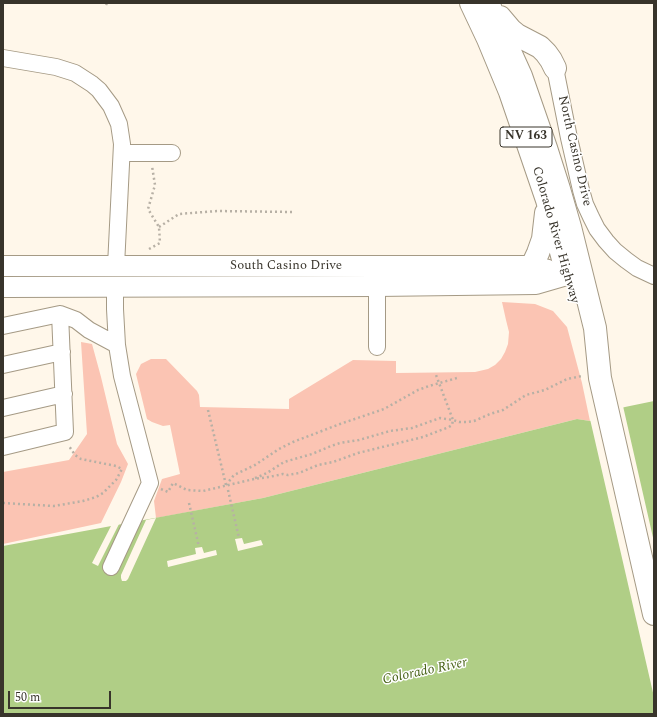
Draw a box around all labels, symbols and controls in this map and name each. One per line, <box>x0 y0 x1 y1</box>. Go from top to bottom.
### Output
street label: North Casino Drive <box>554 94 594 208</box>
road number: NV 163 <box>500 127 552 147</box>
street label: Colorado River Highway <box>528 165 582 305</box>
street label: South Casino Drive <box>230 258 342 274</box>
water label: Colorado River <box>381 655 469 689</box>
scale bar <box>10 683 113 709</box>
text: 50 m <box>15 688 40 707</box>

